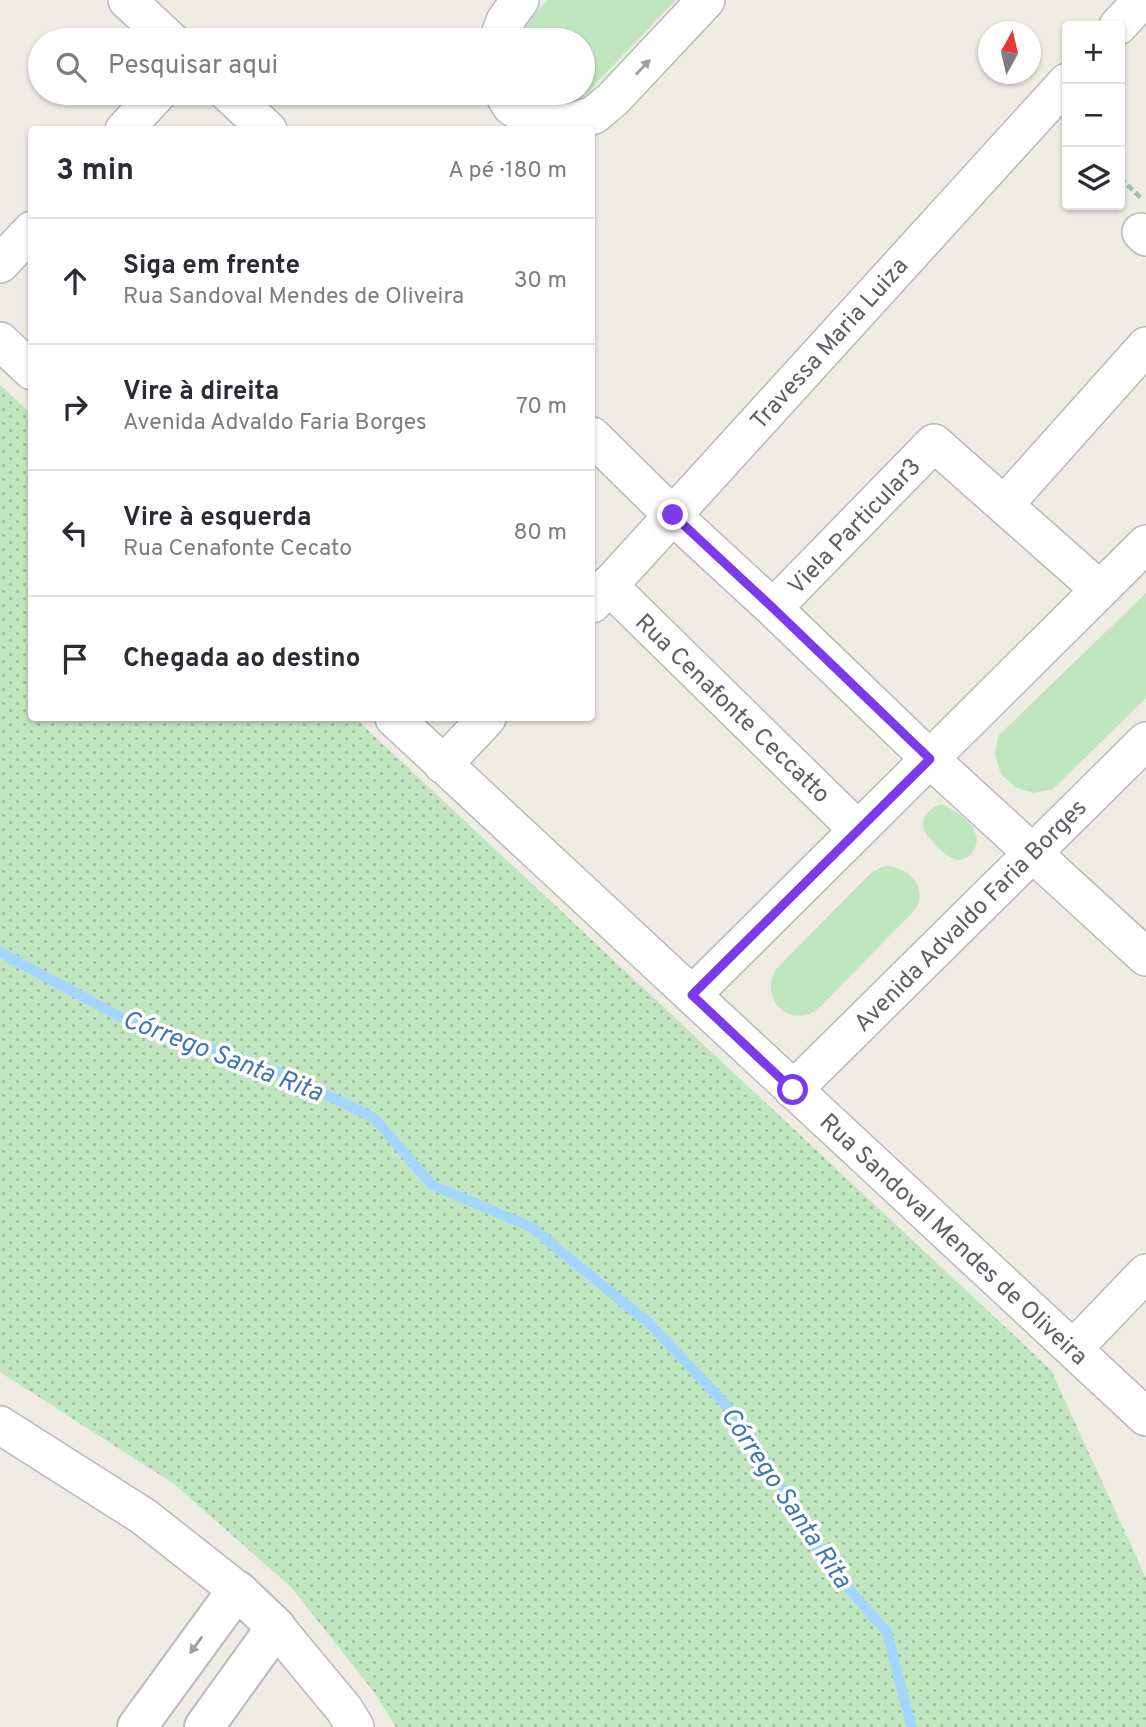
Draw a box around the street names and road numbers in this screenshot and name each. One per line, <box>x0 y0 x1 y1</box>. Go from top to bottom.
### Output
street label: Travessa Maria Luiza <box>745 252 916 437</box>
street label: Viela Particular3 <box>783 453 928 602</box>
street label: Rua Cenafonte Ceccatto <box>628 608 836 811</box>
street label: Avenida Advaldo Faria Borges <box>849 794 1094 1039</box>
street label: Rua Sandoval Mendes de Oliveira <box>812 1108 1093 1373</box>

